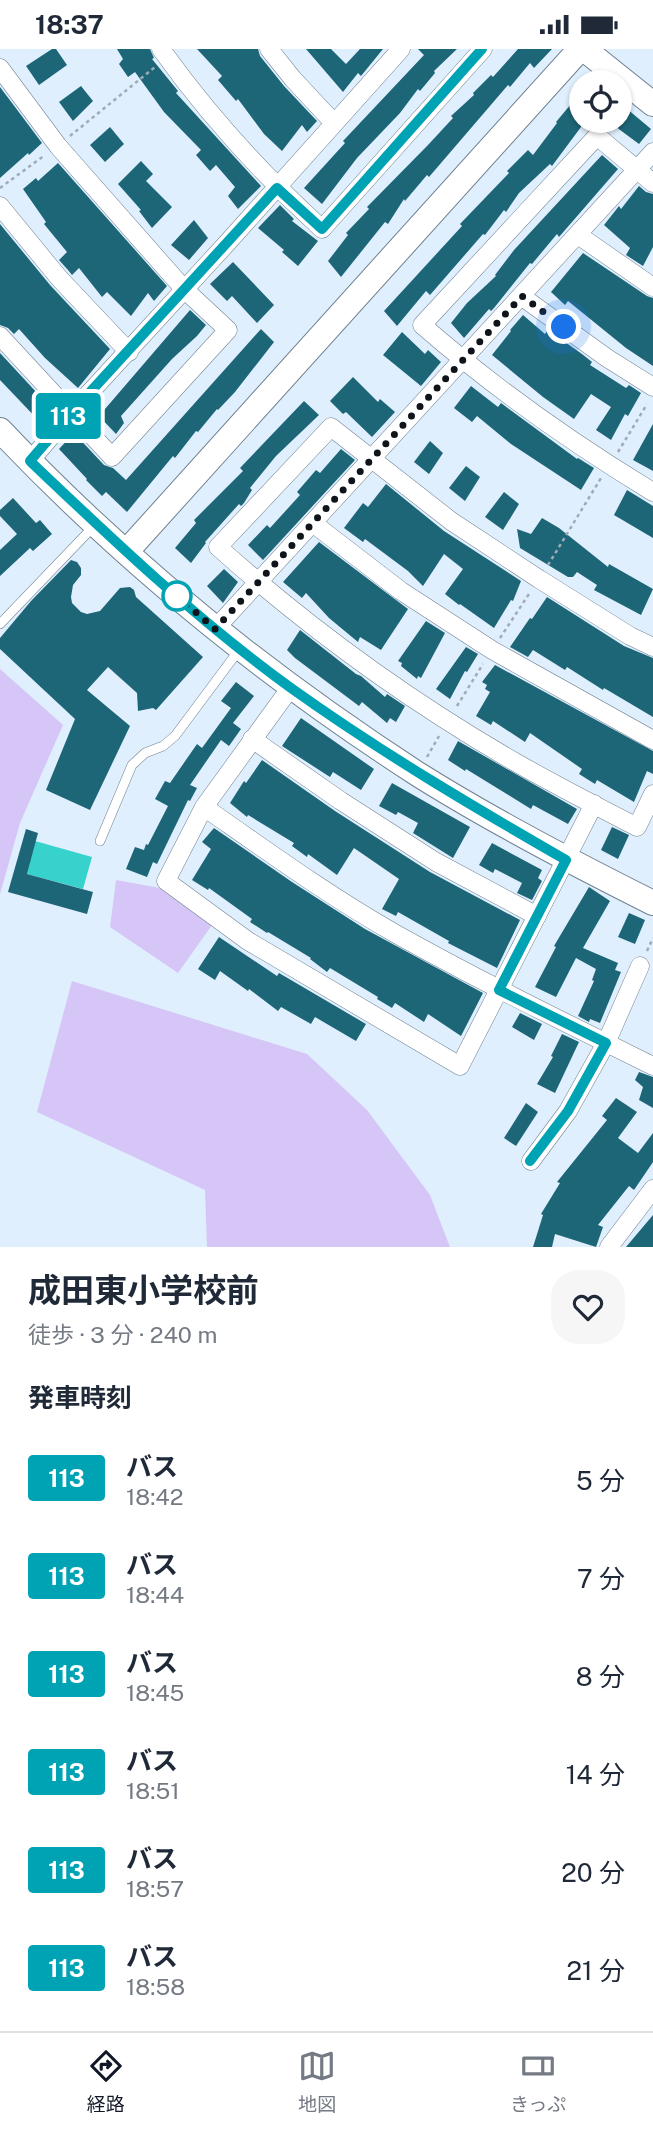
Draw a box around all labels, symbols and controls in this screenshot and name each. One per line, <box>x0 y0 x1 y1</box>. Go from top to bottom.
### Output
text: 18:37 <box>35 9 104 40</box>
map controls <box>569 70 632 133</box>
button: locate <box>569 70 632 133</box>
your location <box>546 309 581 344</box>
line badge: 113 <box>28 393 108 439</box>
text: 113 <box>50 402 86 430</box>
unlabelled marker <box>162 581 192 611</box>
button: heart <box>551 1270 625 1344</box>
text: 成田東小学校前 <box>28 1271 259 1309</box>
text: 徒歩 · 3 分 · 240 m <box>28 1321 217 1348</box>
text: 発車時刻 <box>28 1382 132 1413</box>
text: バス <box>126 1451 178 1482</box>
text: 113 <box>48 1464 85 1492</box>
text: 5 分 <box>576 1465 625 1496</box>
text: 18:42 <box>126 1483 183 1510</box>
text: バス <box>126 1549 178 1580</box>
text: 113 <box>48 1562 85 1590</box>
text: 7 分 <box>577 1563 625 1594</box>
text: 18:44 <box>126 1581 184 1608</box>
text: バス <box>126 1647 178 1678</box>
text: 113 <box>48 1660 85 1688</box>
text: 8 分 <box>576 1661 625 1692</box>
text: 18:45 <box>126 1679 184 1706</box>
text: バス <box>126 1745 178 1776</box>
text: 113 <box>48 1758 85 1786</box>
text: 14 分 <box>566 1759 625 1790</box>
text: 18:51 <box>126 1777 180 1804</box>
text: バス <box>126 1843 178 1874</box>
text: 113 <box>48 1856 85 1884</box>
text: 20 分 <box>561 1857 625 1888</box>
text: 18:57 <box>126 1875 184 1902</box>
text: バス <box>126 1941 178 1972</box>
text: 113 <box>48 1954 85 1982</box>
text: 21 分 <box>567 1955 625 1986</box>
text: 18:58 <box>126 1973 185 2000</box>
tab: 経路 <box>87 2047 125 2116</box>
tab: 地図 <box>298 2047 336 2116</box>
tab: きっぷ <box>510 2047 566 2116</box>

